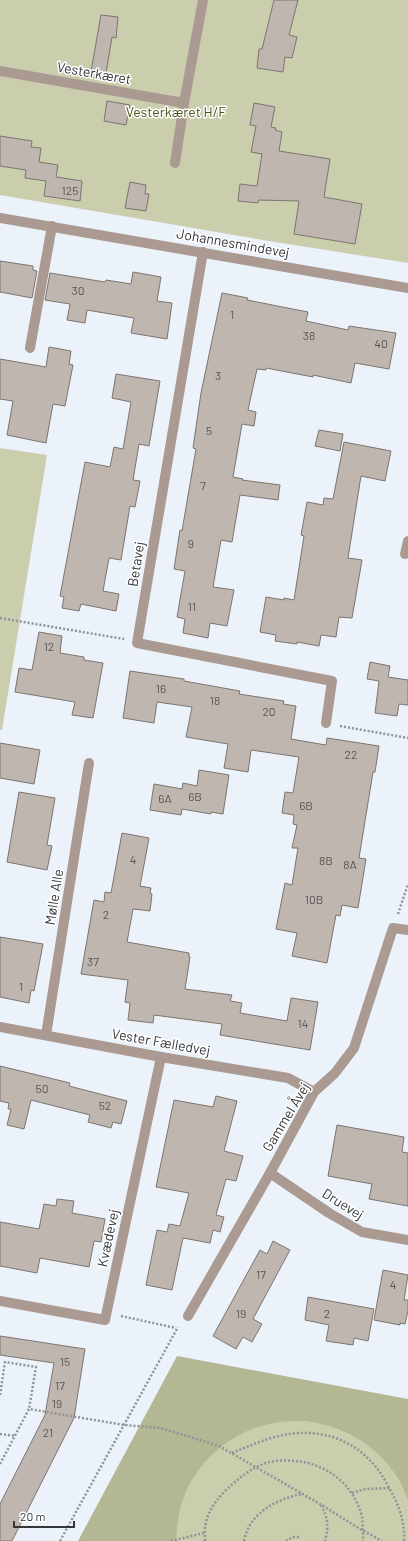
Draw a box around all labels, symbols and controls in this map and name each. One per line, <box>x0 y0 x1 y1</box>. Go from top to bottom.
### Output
street label: Vesterkæret <box>56 58 133 87</box>
park label: Vesterkæret H/F <box>126 103 226 120</box>
house number: 125 <box>62 183 78 197</box>
street label: Johannesmindevej <box>175 224 291 261</box>
house number: 30 <box>72 283 84 297</box>
house number: 1 <box>230 307 234 321</box>
house number: 38 <box>303 328 315 342</box>
house number: 40 <box>374 336 388 350</box>
house number: 3 <box>215 368 221 382</box>
house number: 5 <box>206 423 212 437</box>
house number: 7 <box>200 478 206 492</box>
house number: 9 <box>188 536 194 550</box>
street label: Betavej <box>124 540 147 588</box>
house number: 11 <box>188 599 196 613</box>
house number: 12 <box>44 639 54 653</box>
house number: 16 <box>156 681 166 695</box>
house number: 18 <box>210 693 220 707</box>
house number: 20 <box>262 704 276 718</box>
house number: 22 <box>345 747 357 761</box>
house number: 6B <box>188 789 202 803</box>
house number: 6A <box>158 791 172 805</box>
house number: 6B <box>299 798 313 812</box>
house number: 4 <box>130 852 136 866</box>
house number: 8B <box>319 853 333 867</box>
house number: 8A <box>343 857 357 871</box>
street label: Mølle Alle <box>41 868 66 926</box>
house number: 10B <box>305 892 323 906</box>
house number: 2 <box>103 907 109 921</box>
house number: 37 <box>87 954 99 968</box>
house number: 1 <box>19 979 23 993</box>
house number: 14 <box>298 1016 308 1030</box>
street label: Vester Fælledvej <box>110 1024 212 1059</box>
street label: Gammel Åvej <box>258 1079 313 1154</box>
house number: 50 <box>36 1081 48 1095</box>
house number: 52 <box>99 1098 111 1112</box>
street label: Druevej <box>319 1184 367 1223</box>
street label: Kvædevej <box>93 1207 122 1268</box>
house number: 17 <box>256 1267 266 1281</box>
house number: 4 <box>390 1277 396 1291</box>
house number: 19 <box>236 1306 246 1320</box>
house number: 2 <box>324 1306 330 1320</box>
house number: 15 <box>60 1354 70 1368</box>
house number: 17 <box>55 1378 65 1392</box>
house number: 19 <box>52 1396 62 1410</box>
house number: 21 <box>43 1425 53 1439</box>
scale bar <box>14 1503 74 1529</box>
text: 20 m <box>20 1509 46 1523</box>

